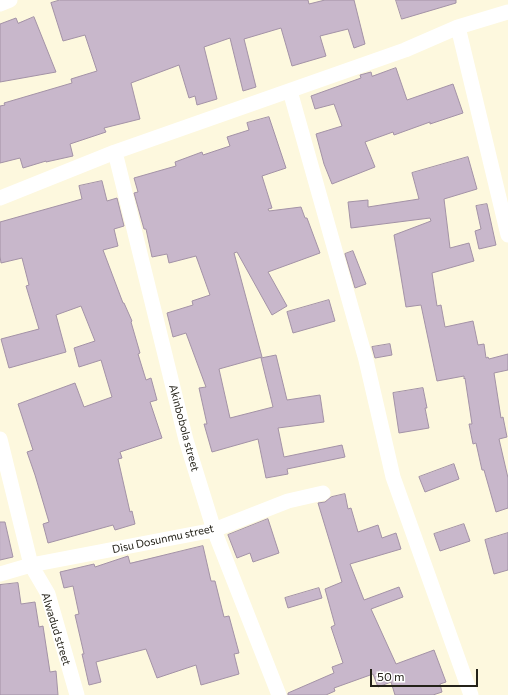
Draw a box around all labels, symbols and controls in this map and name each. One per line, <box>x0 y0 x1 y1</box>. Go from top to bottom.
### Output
street label: Akinbobola street <box>166 383 202 473</box>
street label: Disu Dosunmu street <box>111 522 215 556</box>
street label: Alwadud street <box>39 591 73 667</box>
scale bar <box>372 661 480 687</box>
text: 50 m <box>377 669 405 683</box>

